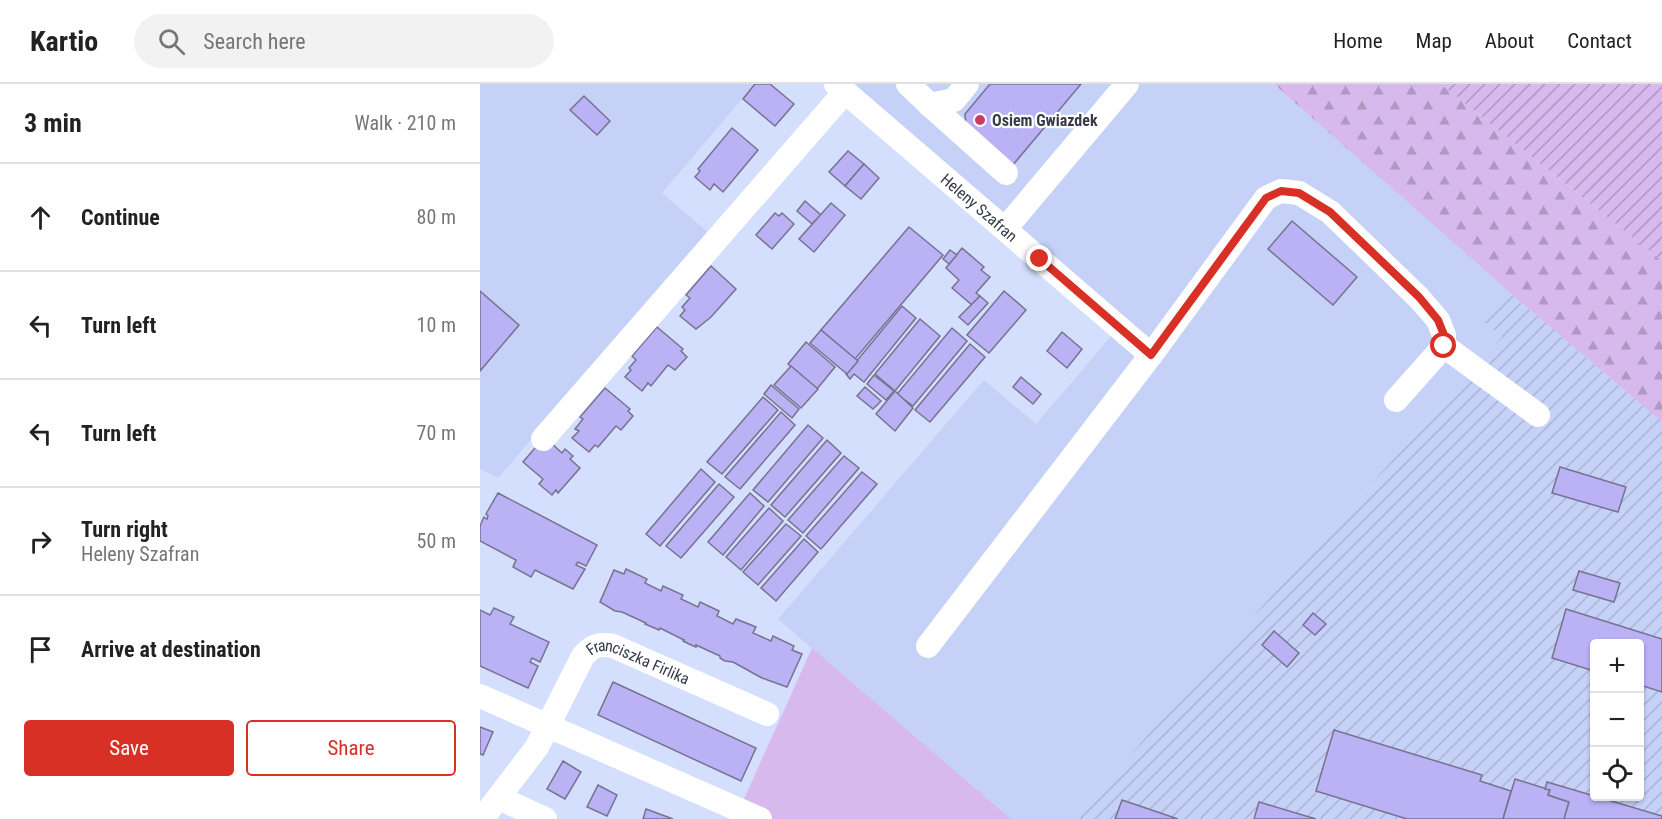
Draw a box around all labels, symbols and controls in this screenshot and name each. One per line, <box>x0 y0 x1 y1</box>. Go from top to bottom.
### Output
search box <box>134 14 554 68</box>
text: Kartio <box>30 25 98 58</box>
icon: search <box>155 25 188 58</box>
text: Search here <box>203 29 306 54</box>
text: Home <box>1333 29 1383 53</box>
text: Map <box>1416 29 1452 53</box>
text: About <box>1485 29 1534 53</box>
text: Contact <box>1567 29 1632 53</box>
text: 3 min <box>24 108 82 138</box>
text: Walk · 210 m <box>355 111 456 135</box>
place label: Osiem Gwiazdek <box>992 111 1098 130</box>
marker: Osiem Gwiazdek <box>973 113 987 127</box>
street label: Heleny Szafran <box>937 170 1021 246</box>
icon: ahead <box>24 201 57 234</box>
text: Continue <box>81 205 160 230</box>
text: 80 m <box>417 205 456 229</box>
route end <box>1026 245 1052 271</box>
icon: left <box>24 309 57 342</box>
text: Turn left <box>81 313 156 338</box>
text: 10 m <box>417 313 456 337</box>
route start <box>1430 332 1456 358</box>
icon: left <box>24 417 57 450</box>
text: Turn left <box>81 421 156 446</box>
text: 70 m <box>417 421 456 445</box>
text: Turn right <box>81 517 168 542</box>
icon: right <box>24 525 57 558</box>
text: 50 m <box>417 529 456 553</box>
text: Heleny Szafran <box>81 542 199 566</box>
icon: arrive <box>24 633 57 666</box>
street label: Franciszka Firlika <box>582 636 692 689</box>
text: Arrive at destination <box>81 637 261 662</box>
map controls <box>1590 639 1644 801</box>
button: + <box>1590 639 1644 693</box>
button: − <box>1590 693 1644 747</box>
button: Save <box>24 720 234 776</box>
button: Share <box>246 720 456 776</box>
button: locate <box>1590 747 1644 801</box>

